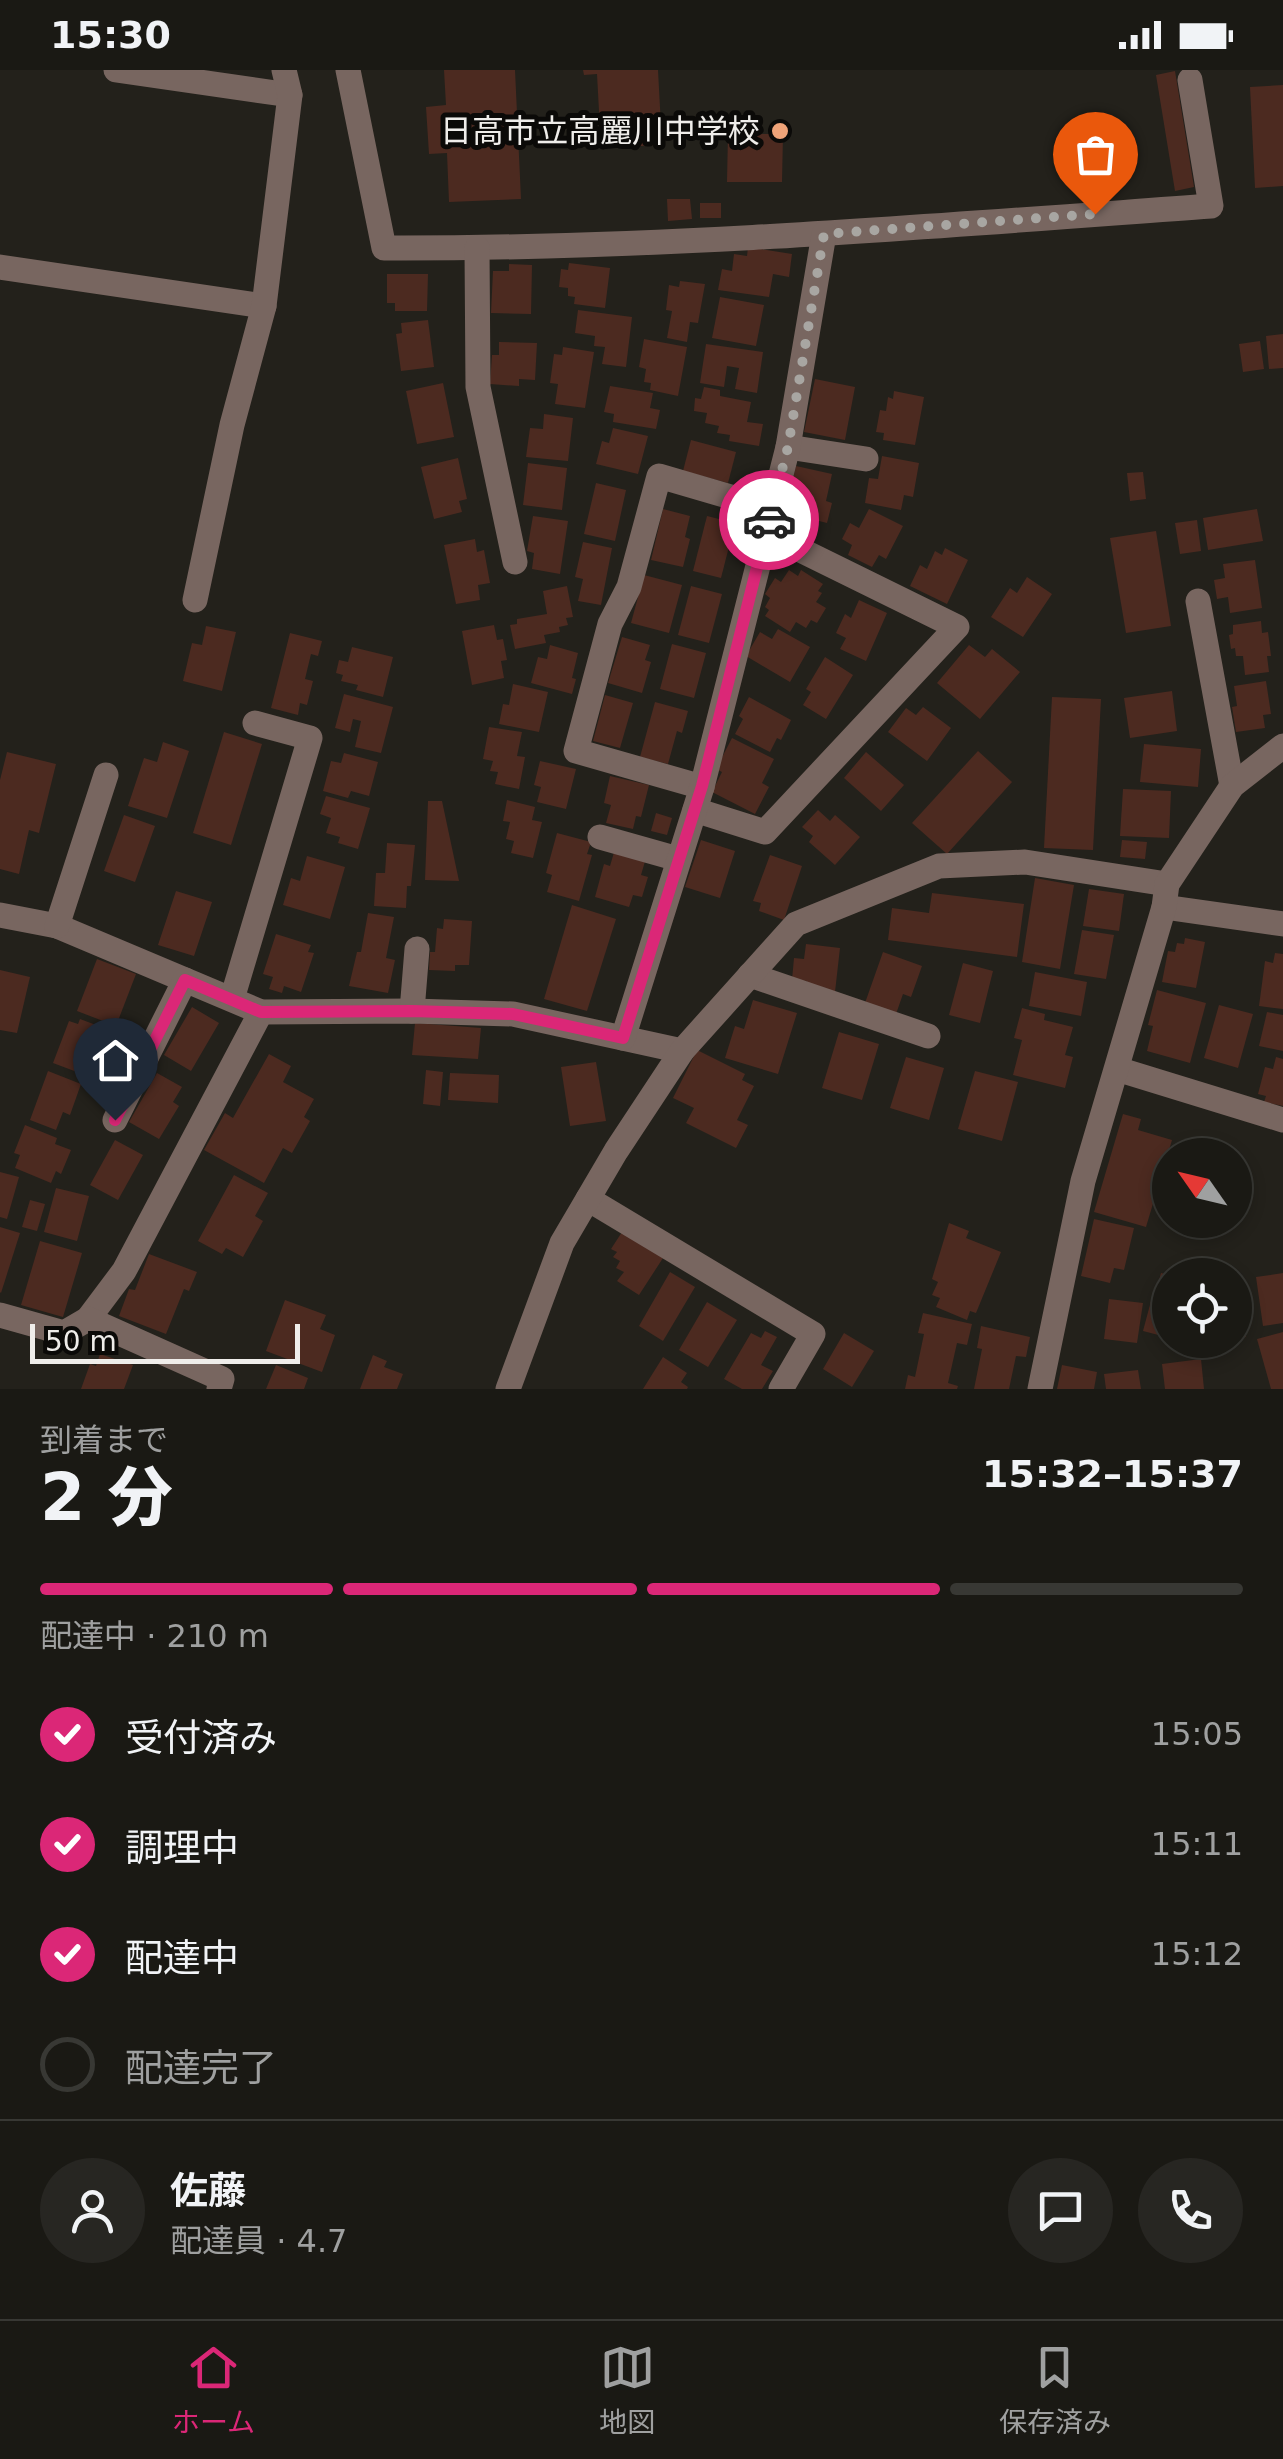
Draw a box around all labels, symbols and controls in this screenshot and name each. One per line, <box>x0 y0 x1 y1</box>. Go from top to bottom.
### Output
text: 15:30 <box>50 13 171 57</box>
place label: 日高市立高麗川中学校 <box>440 112 760 150</box>
pin <box>1053 112 1138 215</box>
marker: 日高市立高麗川中学校 <box>769 120 791 142</box>
icon: bag <box>1068 127 1123 182</box>
courier <box>719 470 819 570</box>
icon: car <box>742 493 797 548</box>
pin <box>73 1018 158 1121</box>
icon: home <box>88 1033 143 1088</box>
north arrow <box>1152 1138 1252 1238</box>
map controls <box>1152 1138 1252 1358</box>
button: locate <box>1152 1258 1252 1358</box>
scale bar <box>30 1319 300 1364</box>
text: 50 m <box>45 1325 117 1358</box>
text: 到着まで <box>40 1421 168 1459</box>
text: 15:32–15:37 <box>982 1452 1243 1496</box>
text: 2 分 <box>40 1460 173 1535</box>
text: 配達中 · 210 m <box>40 1617 269 1655</box>
icon: check <box>40 1707 95 1762</box>
text: 15:05 <box>1151 1715 1243 1753</box>
text: 受付済み <box>125 1716 277 1760</box>
icon: check <box>40 1817 95 1872</box>
text: 15:11 <box>1151 1825 1243 1863</box>
text: 調理中 <box>125 1826 239 1870</box>
icon: check <box>40 1927 95 1982</box>
text: 15:12 <box>1151 1935 1243 1973</box>
text: 配達中 <box>125 1936 239 1980</box>
text: 配達完了 <box>125 2046 277 2090</box>
button: person <box>40 2158 145 2263</box>
button: chat <box>1008 2158 1113 2263</box>
button: phone <box>1138 2158 1243 2263</box>
text: 佐藤 <box>170 2169 246 2213</box>
text: 配達員 · 4.7 <box>170 2222 347 2260</box>
tab: ホーム <box>172 2340 255 2440</box>
tab: 地図 <box>599 2340 655 2440</box>
tab: 保存済み <box>999 2340 1111 2440</box>

